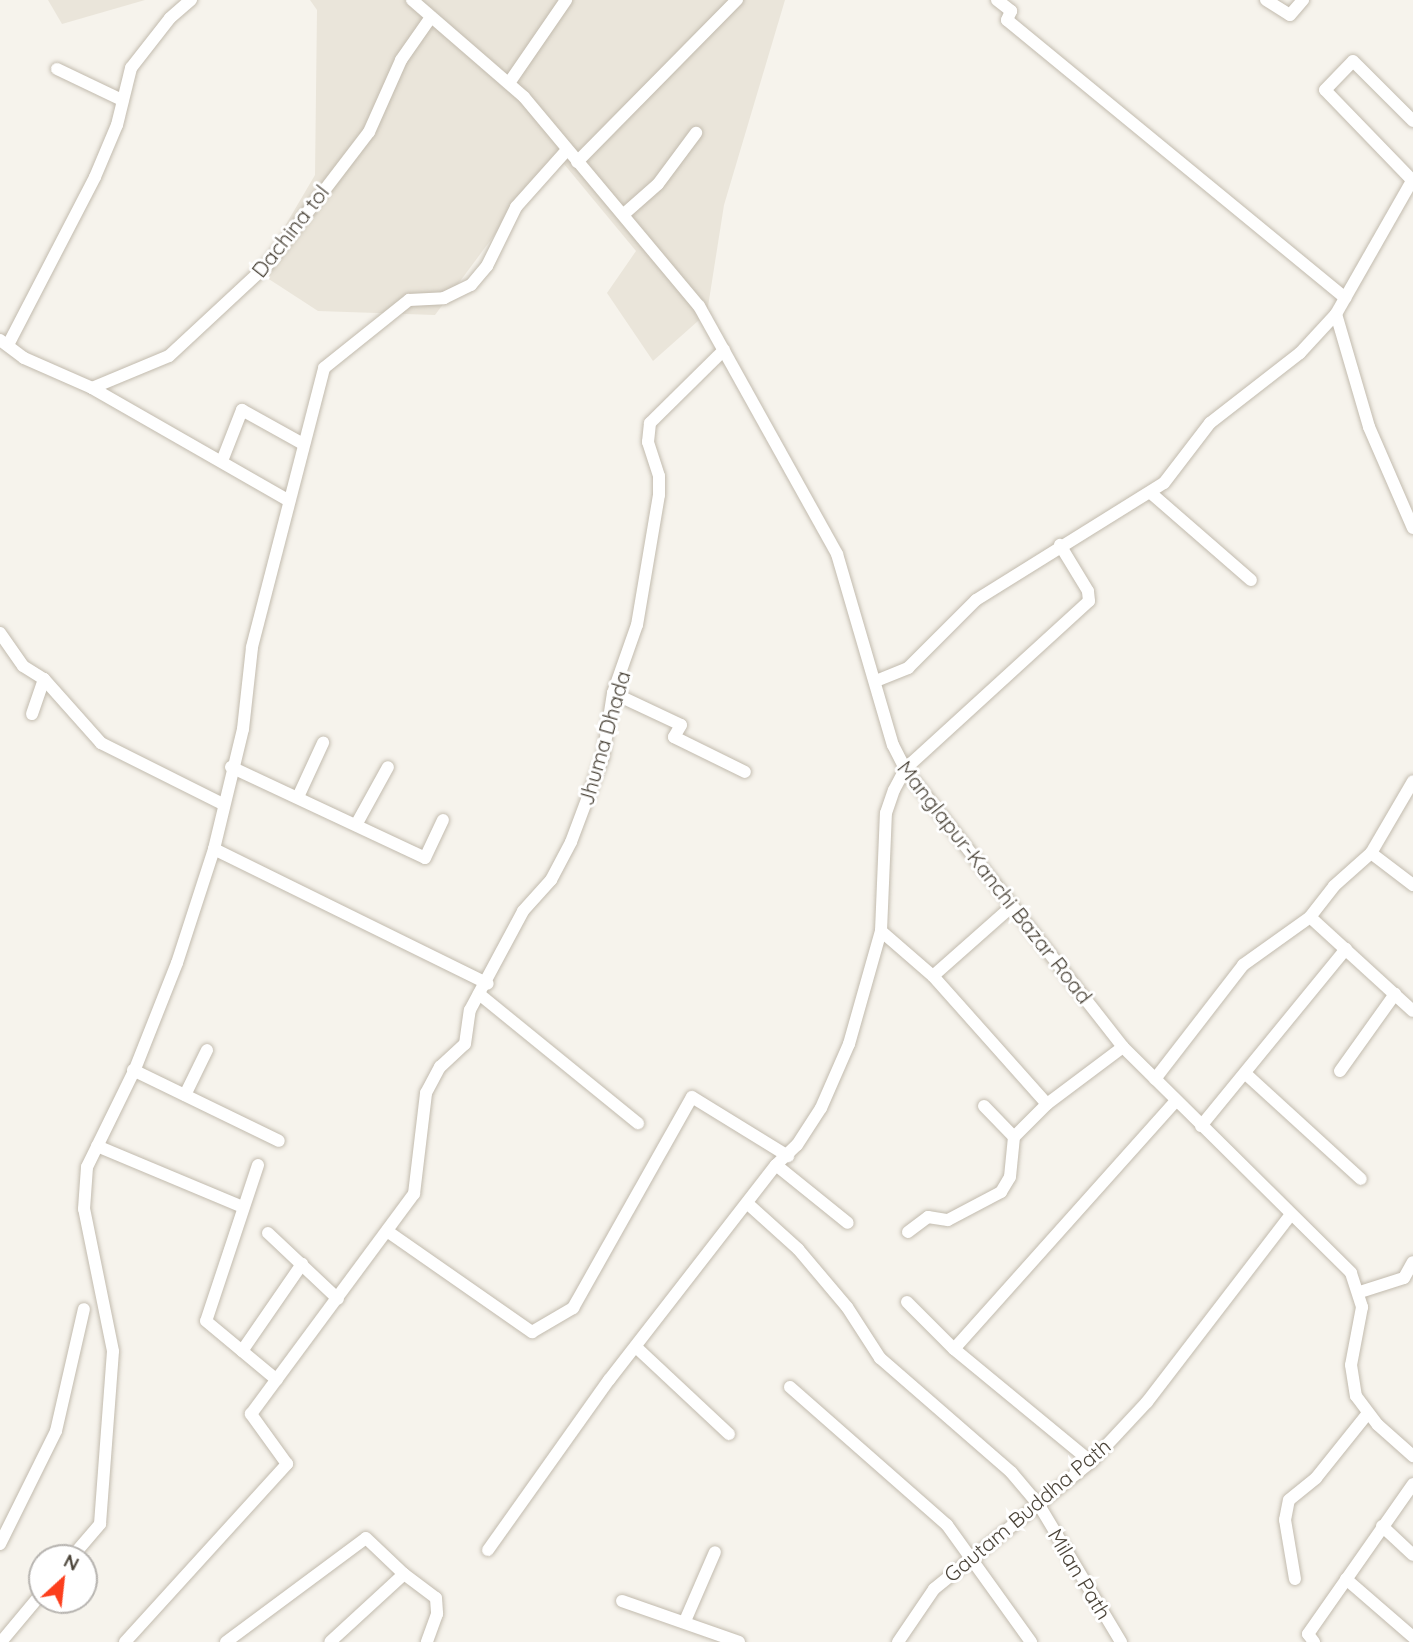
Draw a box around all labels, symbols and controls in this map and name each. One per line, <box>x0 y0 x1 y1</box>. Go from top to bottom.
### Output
street label: Dachina tol <box>246 180 334 282</box>
street label: Jhuma Dhada <box>573 668 635 808</box>
street label: Manglapur-Kanchi Bazar Road <box>892 756 1098 1008</box>
street label: Gautam Buddha Path <box>939 1433 1115 1587</box>
street label: Milan Path <box>1043 1524 1117 1624</box>
north arrow <box>28 1544 98 1614</box>
text: N <box>60 1548 83 1576</box>

